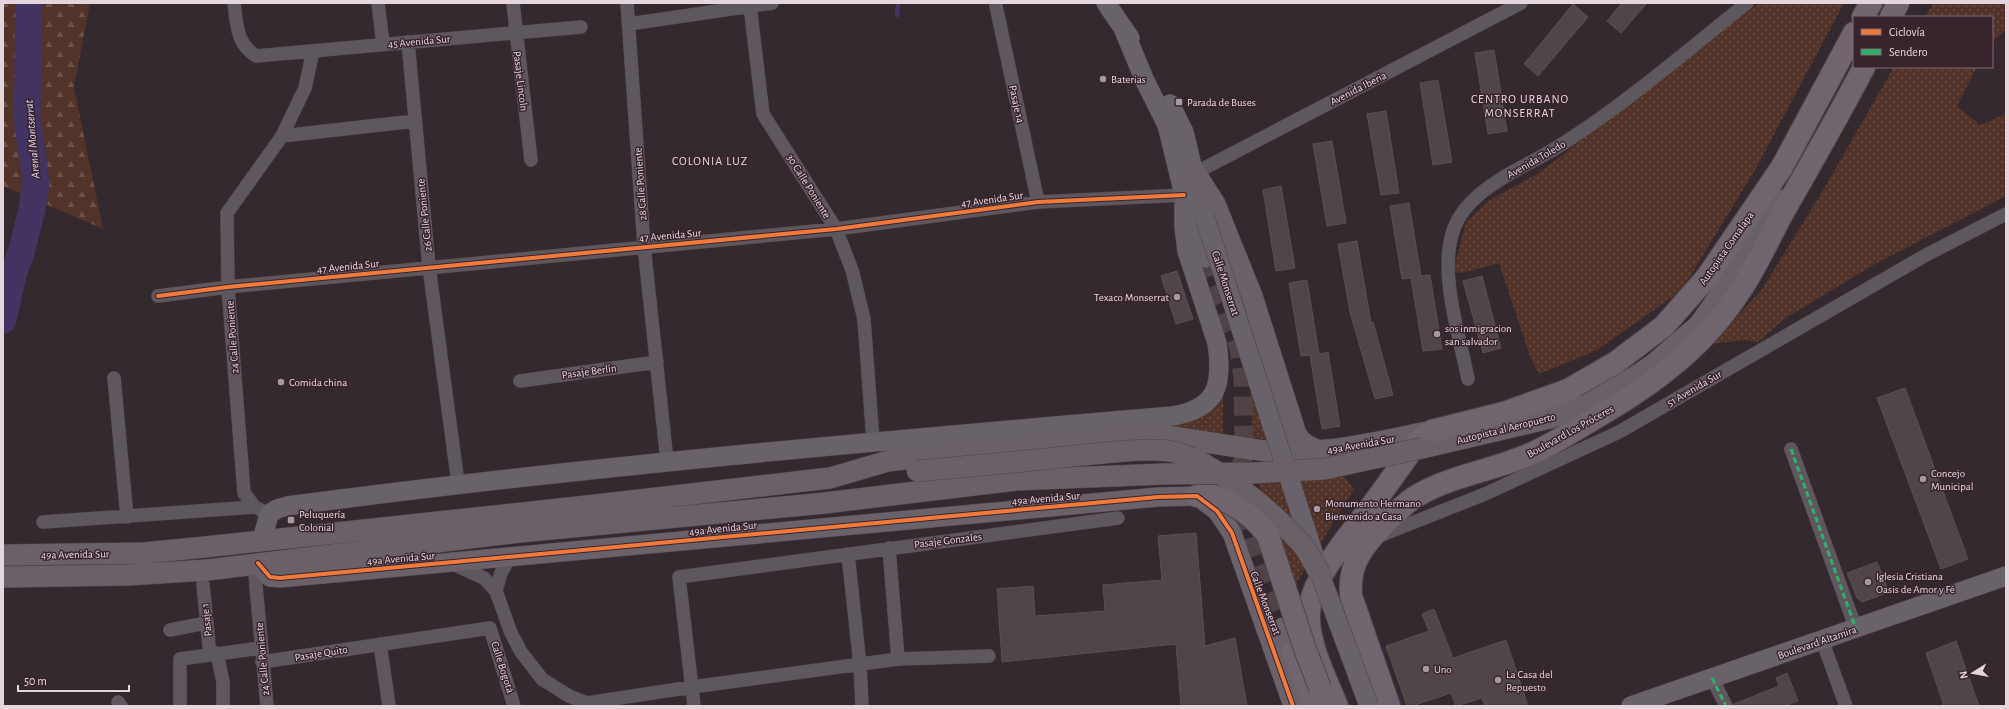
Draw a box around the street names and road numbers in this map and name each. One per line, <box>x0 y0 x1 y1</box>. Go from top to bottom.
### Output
street label: 45 Avenida Sur <box>387 33 451 50</box>
street label: Pasaje Lincoln <box>511 50 530 112</box>
street label: Avenida Iberia <box>1328 70 1388 107</box>
street label: Pasaje 14 <box>1007 84 1026 124</box>
street label: Avenida Toledo <box>1505 138 1567 181</box>
street label: 28 Calle Poniente <box>632 147 649 221</box>
street label: 30 Calle Poniente <box>784 152 833 220</box>
street label: 26 Calle Poniente <box>415 178 434 252</box>
street label: 47 Avenida Sur <box>960 190 1024 209</box>
street label: Autopista Comalapa <box>1697 210 1756 287</box>
street label: 47 Avenida Sur <box>638 227 702 244</box>
street label: Calle Monserrat <box>1210 249 1241 317</box>
street label: 47 Avenida Sur <box>316 258 380 275</box>
street label: 24 Calle Poniente <box>224 300 241 374</box>
street label: Pasaje Berlín <box>561 362 617 381</box>
street label: 51 Avenida Sur <box>1665 368 1724 408</box>
street label: Boulevard Los Próceres <box>1525 403 1615 460</box>
street label: Autopista al Aeropuerto <box>1455 411 1557 446</box>
street label: 49a Avenida Sur <box>1327 433 1396 456</box>
street label: 49a Avenida Sur <box>1012 490 1081 507</box>
street label: 49a Avenida Sur <box>689 519 758 538</box>
street label: Pasaje Gonzales <box>913 531 983 550</box>
street label: 49a Avenida Sur <box>41 548 110 561</box>
street label: 49a Avenida Sur <box>367 550 436 567</box>
street label: Calle Monserrat <box>1248 570 1283 637</box>
street label: Pasaje 1 <box>199 603 214 637</box>
street label: 24 Calle Poniente <box>254 622 271 696</box>
street label: Boulevard Altamira <box>1776 624 1858 661</box>
street label: Calle Bogotá <box>489 640 516 694</box>
street label: Pasaje Quito <box>294 644 348 663</box>

